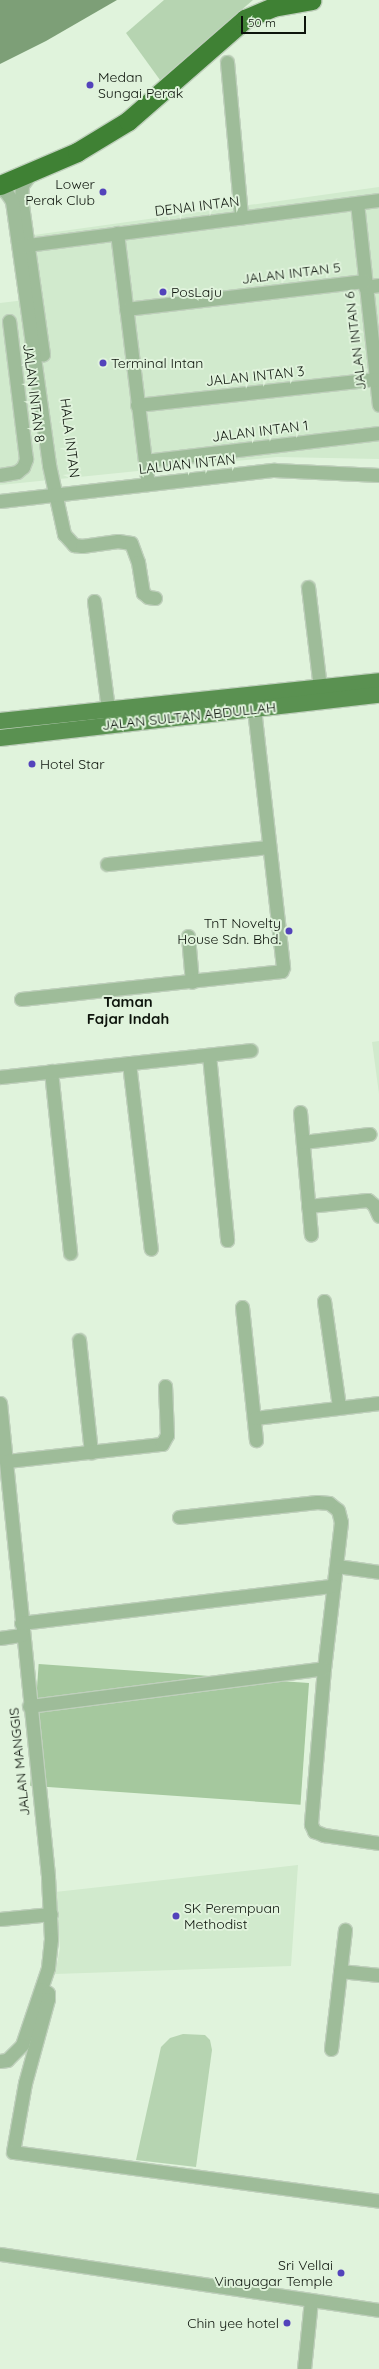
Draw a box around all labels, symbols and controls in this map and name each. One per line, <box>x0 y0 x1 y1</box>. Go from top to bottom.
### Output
scale bar <box>243 8 308 34</box>
text: 50 m <box>248 15 276 30</box>
place label: Medan Sungai Perak <box>98 69 183 102</box>
marker: Medan Sungai Perak <box>85 80 95 90</box>
place label: Lower Perak Club <box>25 176 95 208</box>
marker: Lower Perak Club <box>98 187 108 197</box>
street label: DENAI INTAN <box>154 192 240 220</box>
street label: JALAN INTAN 5 <box>241 259 341 287</box>
place label: PosLaju <box>171 284 222 300</box>
marker: PosLaju <box>158 287 168 297</box>
street label: JALAN INTAN 6 <box>341 291 369 391</box>
street label: JALAN INTAN 8 <box>20 343 48 443</box>
place label: Terminal Intan <box>111 355 203 371</box>
marker: Terminal Intan <box>98 358 108 368</box>
street label: JALAN INTAN 3 <box>205 362 305 390</box>
street label: HALA INTAN <box>57 397 83 479</box>
street label: JALAN INTAN 1 <box>211 417 309 445</box>
street label: LALUAN INTAN <box>138 451 236 477</box>
street label: JALAN SULTAN ABDULLAH <box>101 699 277 733</box>
place label: Hotel Star <box>40 756 105 772</box>
marker: Hotel Star <box>27 759 37 769</box>
place label: TnT Novelty House Sdn. Bhd. <box>177 915 281 948</box>
marker: TnT Novelty House Sdn. Bhd. <box>284 926 294 936</box>
district label: Taman Fajar Indah <box>87 992 169 1027</box>
street label: JALAN MANGGIS <box>5 1707 33 1817</box>
place label: SK Perempuan Methodist <box>184 1900 280 1932</box>
marker: SK Perempuan Methodist <box>171 1911 181 1921</box>
place label: Sri Vellai Vinayagar Temple <box>214 2257 333 2290</box>
marker: Sri Vellai Vinayagar Temple <box>336 2268 346 2278</box>
place label: Chin yee hotel <box>187 2315 279 2331</box>
marker: Chin yee hotel <box>282 2318 292 2328</box>

